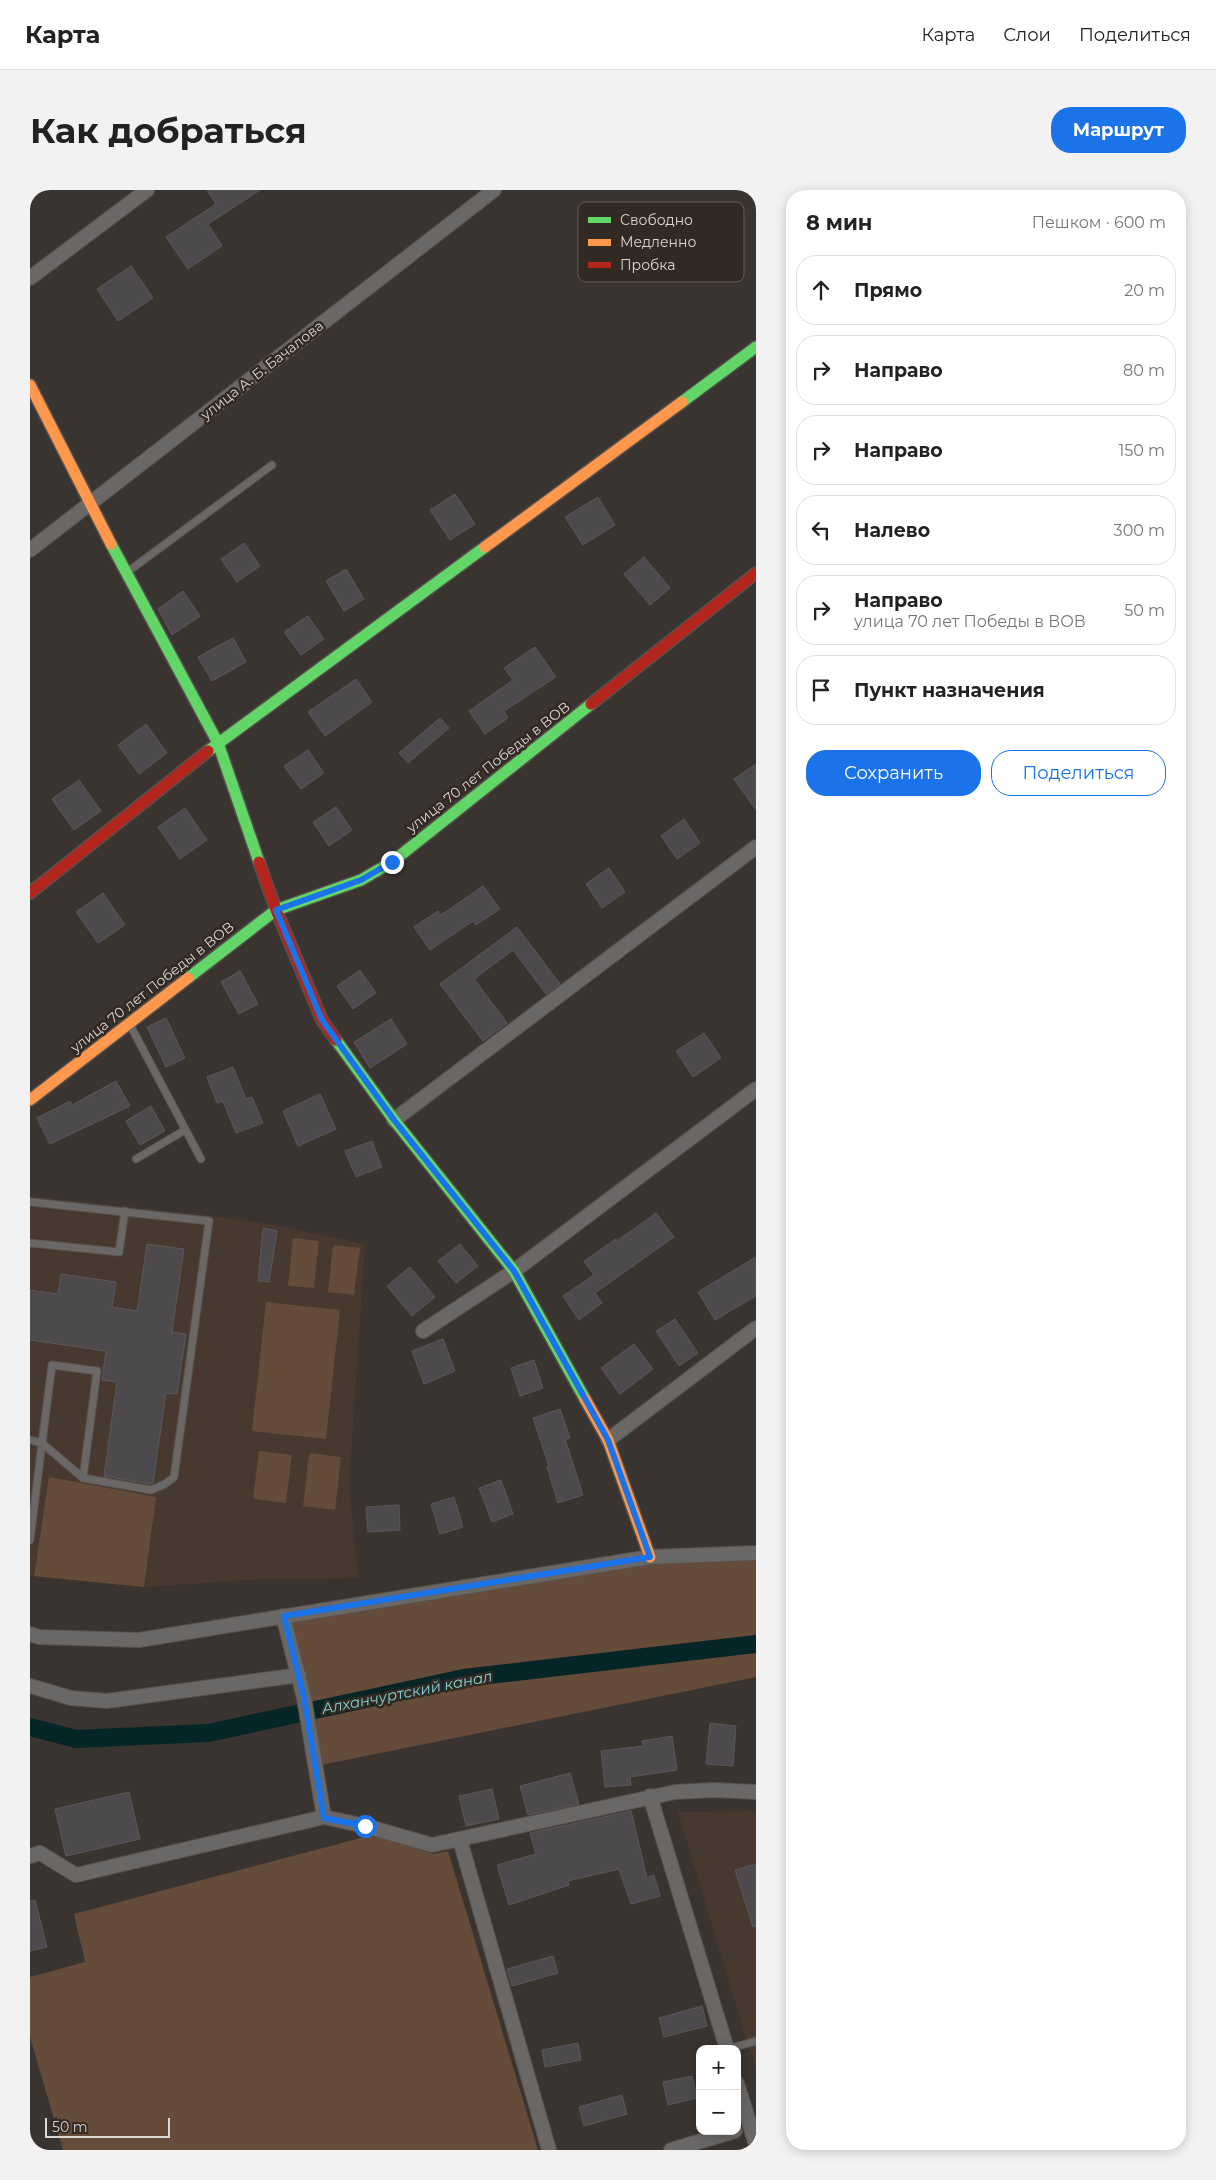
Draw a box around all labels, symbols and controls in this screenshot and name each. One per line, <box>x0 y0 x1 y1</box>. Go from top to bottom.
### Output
text: Карта <box>25 20 100 49</box>
text: Карта <box>921 24 975 46</box>
text: Слои <box>1003 24 1051 46</box>
text: Поделиться <box>1079 24 1191 46</box>
button: Маршрут <box>1051 107 1186 153</box>
text: Как добраться <box>30 109 307 152</box>
legend <box>578 202 744 282</box>
text: 8 мин <box>806 210 872 235</box>
text: Свободно <box>620 211 693 229</box>
text: Пешком · 600 m <box>1032 213 1166 232</box>
text: Медленно <box>620 233 696 251</box>
text: Пробка <box>620 256 675 274</box>
icon: ahead <box>807 276 835 304</box>
text: Прямо <box>854 279 922 302</box>
text: 20 m <box>1124 281 1165 300</box>
street label: улица А. Б. Бачалова <box>196 316 327 424</box>
icon: right <box>807 356 835 384</box>
text: Направо <box>854 359 943 382</box>
text: 80 m <box>1123 361 1165 380</box>
icon: right <box>807 436 835 464</box>
text: Направо <box>854 439 943 462</box>
text: 150 m <box>1118 441 1165 460</box>
icon: left <box>807 516 835 544</box>
text: Налево <box>854 519 930 542</box>
text: 300 m <box>1114 521 1165 540</box>
text: Направо <box>854 589 943 612</box>
icon: right <box>807 596 835 624</box>
text: 50 m <box>1124 601 1165 620</box>
text: улица 70 лет Победы в ВОВ <box>854 612 1086 631</box>
icon: arrive <box>807 676 835 704</box>
text: Пункт назначения <box>854 679 1045 702</box>
street label: улица 70 лет Победы в ВОВ <box>402 697 573 837</box>
button: Сохранить <box>806 750 981 796</box>
button: Поделиться <box>991 750 1166 796</box>
route end <box>381 851 404 874</box>
street label: улица 70 лет Победы в ВОВ <box>66 917 237 1057</box>
water label: Алханчуртский канал <box>319 1666 494 1718</box>
route start <box>354 1815 377 1838</box>
map controls <box>696 2045 741 2135</box>
button: + <box>696 2045 741 2090</box>
button: − <box>696 2090 741 2135</box>
scale bar <box>45 2115 170 2138</box>
text: 50 m <box>52 2118 88 2136</box>

